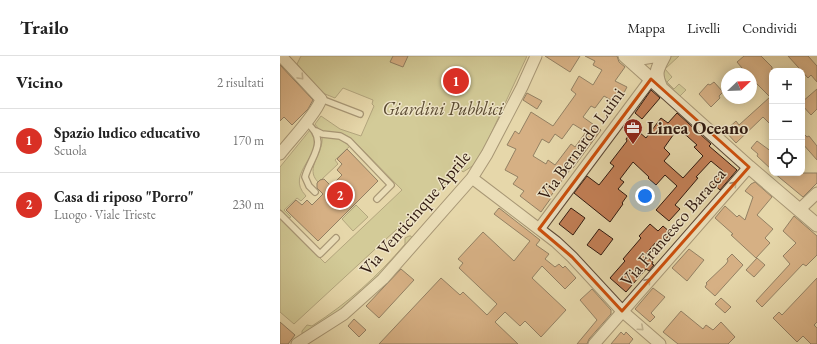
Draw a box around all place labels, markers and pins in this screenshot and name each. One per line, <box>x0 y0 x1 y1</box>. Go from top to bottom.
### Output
pin: 1 <box>443 66 469 96</box>
place label: Linea Oceano <box>647 116 748 139</box>
office icon: Linea Oceano <box>622 117 644 145</box>
pin: 2 <box>327 180 353 210</box>

